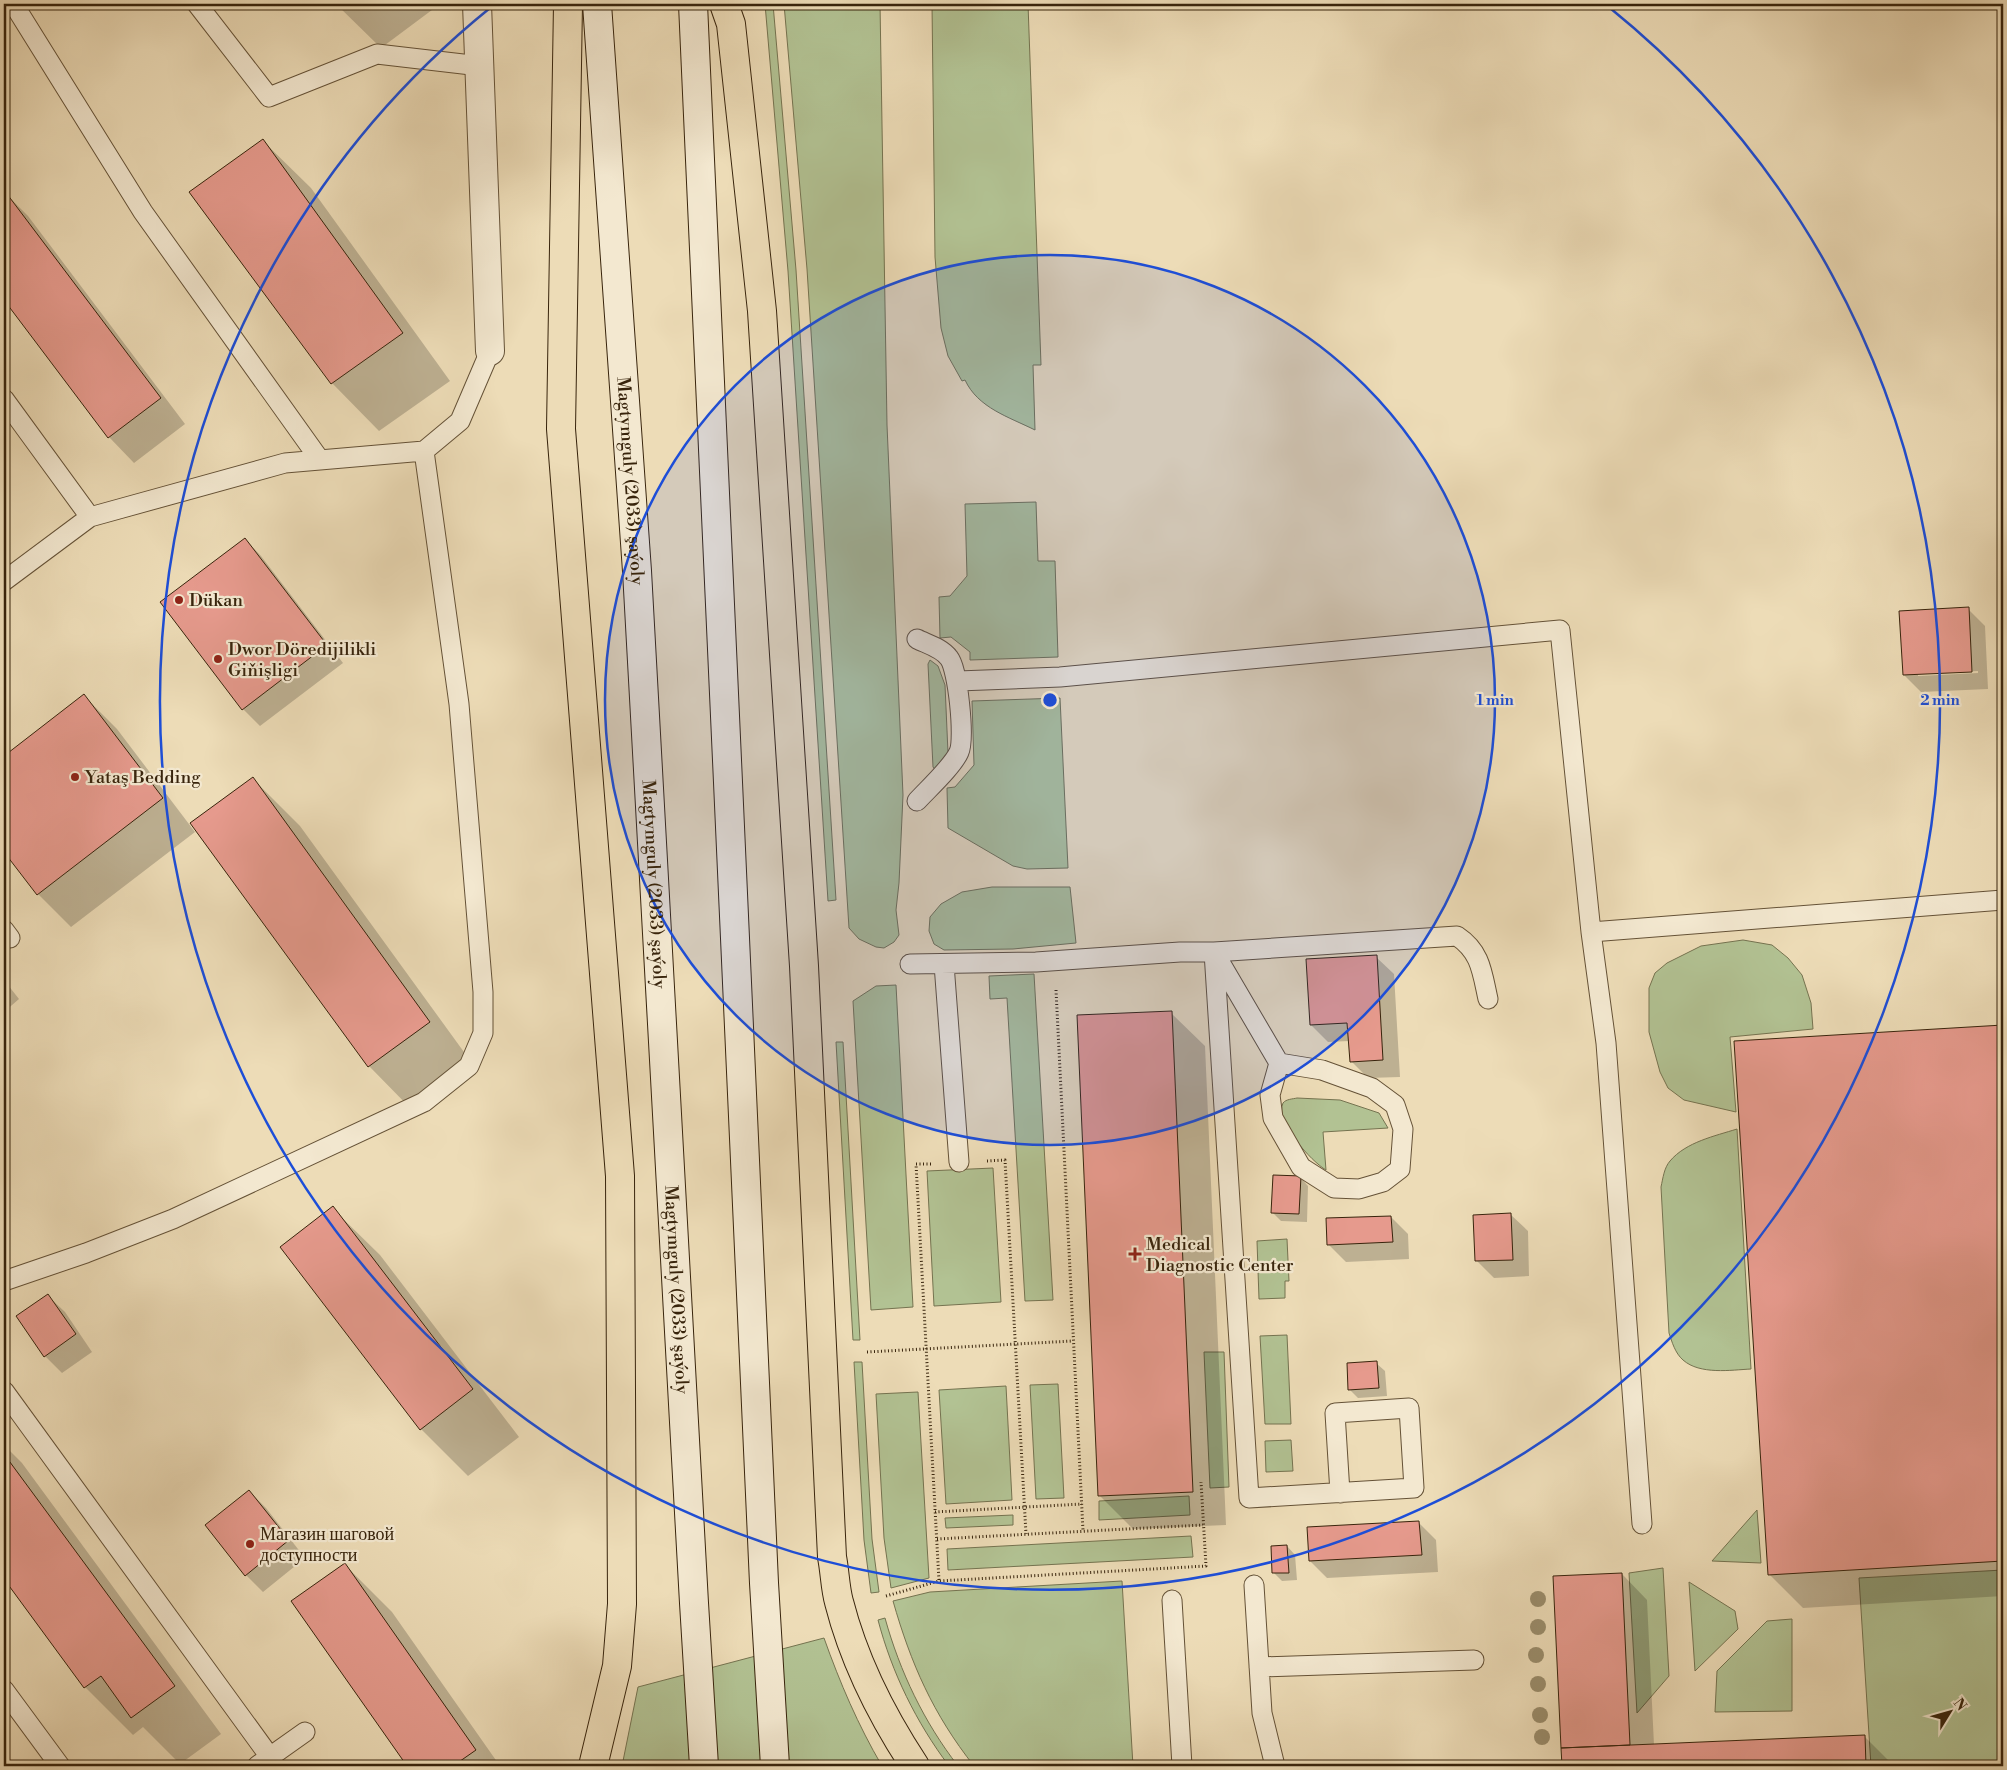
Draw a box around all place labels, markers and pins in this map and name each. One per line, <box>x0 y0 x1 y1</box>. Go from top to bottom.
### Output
place label: Dükan <box>189 589 243 612</box>
marker: Dükan <box>173 594 185 606</box>
place label: Dwor Döredijilikli Giňişligi <box>228 638 376 682</box>
marker: Dwor Döredijilikli Giňişligi <box>212 653 224 665</box>
centre of rings <box>1041 691 1059 709</box>
place label: Yataş Bedding <box>84 766 201 789</box>
marker: Yataş Bedding <box>69 771 81 783</box>
place label: Medical Diagnostic Center <box>1146 1233 1294 1277</box>
marker: Medical Diagnostic Center <box>1128 1247 1142 1261</box>
place label: Магазин шаговой доступности <box>260 1523 395 1567</box>
marker: Магазин шаговой доступности <box>244 1538 256 1550</box>

